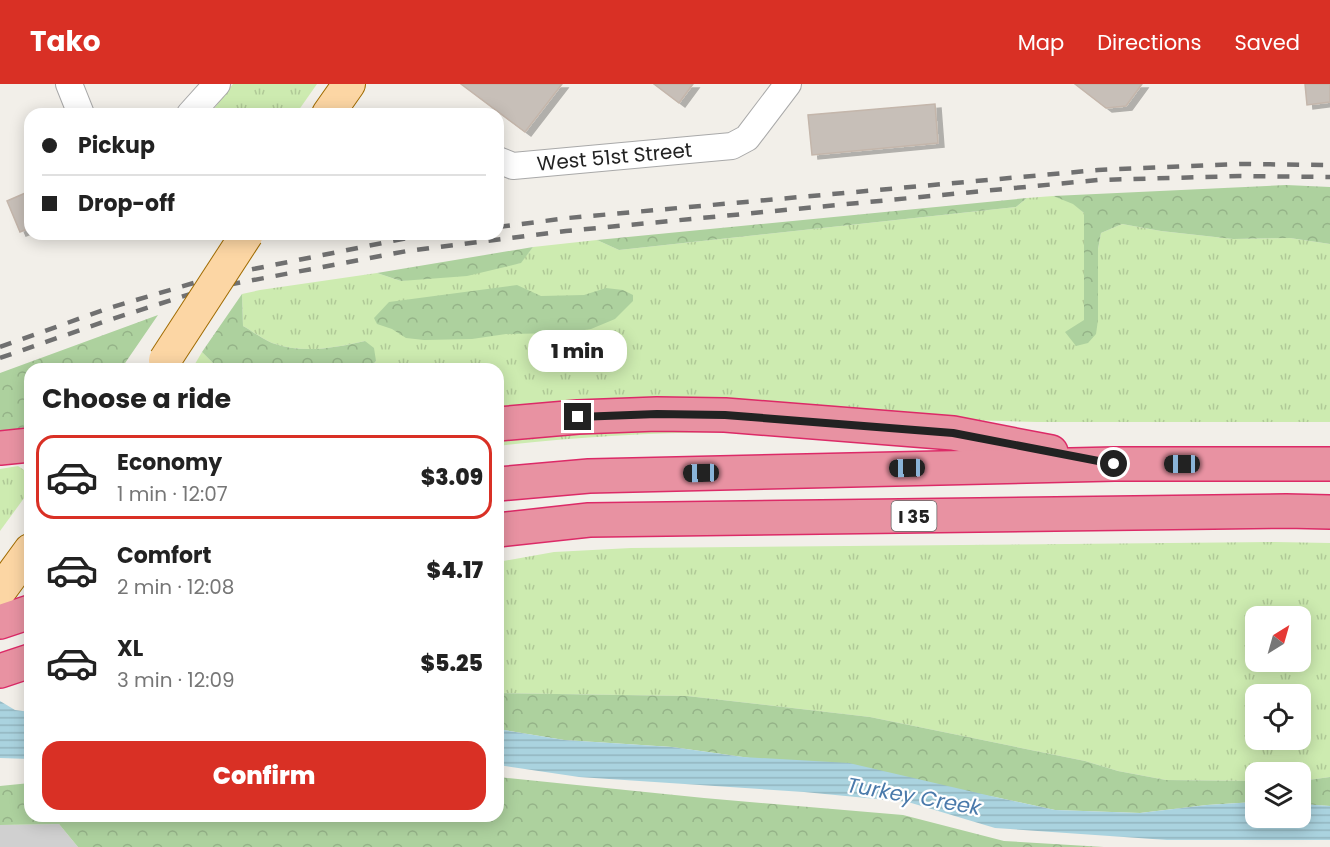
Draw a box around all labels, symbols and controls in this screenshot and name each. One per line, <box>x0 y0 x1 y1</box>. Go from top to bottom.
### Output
text: Tako <box>30 22 101 61</box>
text: Map <box>1018 28 1064 57</box>
text: Directions <box>1097 28 1201 57</box>
text: Saved <box>1234 28 1300 57</box>
text: Pickup <box>78 130 155 161</box>
street label: West 51st Street <box>536 136 693 178</box>
text: Drop-off <box>78 188 175 219</box>
callout: 1 min <box>528 330 628 372</box>
text: 1 min <box>551 337 604 365</box>
text: Choose a ride <box>42 380 231 417</box>
route end <box>564 403 591 430</box>
text: Economy <box>117 447 222 478</box>
icon: car <box>45 450 99 504</box>
route start <box>1100 450 1127 477</box>
car <box>1164 455 1200 473</box>
car <box>889 459 925 477</box>
text: $3.09 <box>421 462 483 493</box>
car <box>683 464 719 482</box>
text: 1 min · 12:07 <box>117 480 228 508</box>
road number: I 35 <box>892 501 936 531</box>
text: Comfort <box>117 540 211 571</box>
icon: car <box>45 543 99 597</box>
text: $4.17 <box>427 555 483 586</box>
text: 2 min · 12:08 <box>117 573 234 601</box>
north arrow <box>1245 606 1311 672</box>
map controls <box>1245 606 1311 828</box>
text: XL <box>117 633 143 664</box>
icon: car <box>45 636 99 690</box>
text: $5.25 <box>420 648 483 679</box>
text: 3 min · 12:09 <box>117 666 235 694</box>
button: locate <box>1245 684 1311 750</box>
button: Confirm <box>42 741 486 810</box>
button: layers <box>1245 762 1311 828</box>
water label: Turkey Creek <box>845 770 984 822</box>

